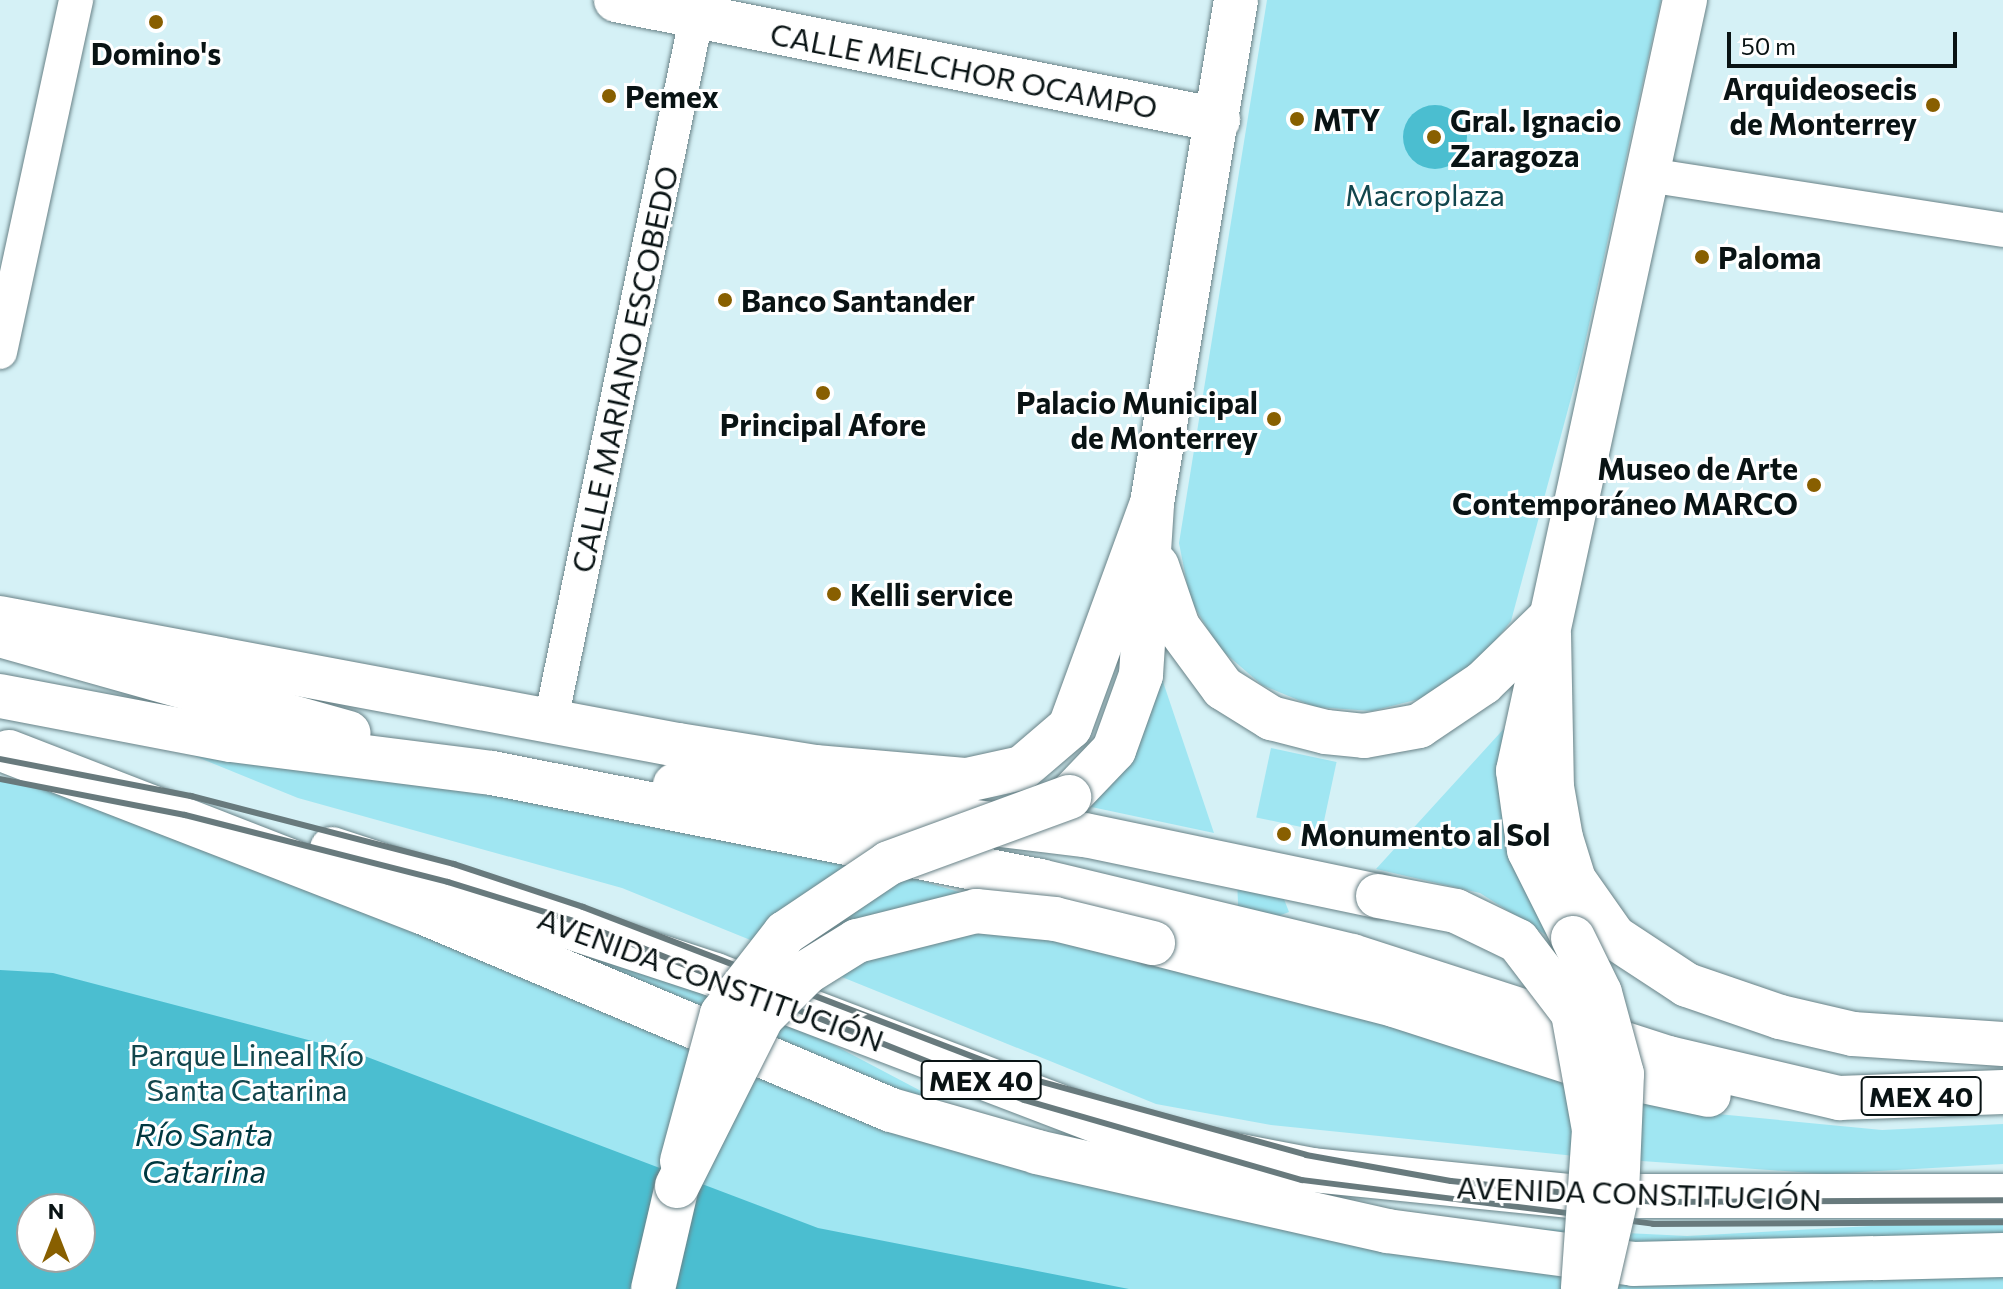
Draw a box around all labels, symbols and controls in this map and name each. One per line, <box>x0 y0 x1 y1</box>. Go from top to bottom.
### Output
marker: Domino's <box>147 13 165 31</box>
street label: CALLE MELCHOR OCAMPO <box>767 15 1161 125</box>
scale bar <box>1731 16 1961 66</box>
text: 50 m <box>1741 31 1796 60</box>
place label: Domino's <box>91 35 221 71</box>
place label: Arquideosecis de Monterrey <box>1723 70 1917 140</box>
place label: Pemex <box>625 78 719 114</box>
marker: Pemex <box>600 87 618 105</box>
marker: Arquideosecis de Monterrey <box>1924 96 1942 114</box>
place label: MTY <box>1313 101 1380 137</box>
place label: Gral. Ignacio Zaragoza <box>1450 102 1621 172</box>
marker: MTY <box>1288 110 1306 128</box>
marker: Gral. Ignacio Zaragoza <box>1425 128 1443 146</box>
street label: CALLE MARIANO ESCOBEDO <box>563 162 685 576</box>
park label: Macroplaza <box>1345 176 1505 212</box>
place label: Paloma <box>1718 239 1821 275</box>
marker: Paloma <box>1693 248 1711 266</box>
place label: Banco Santander <box>741 282 975 318</box>
marker: Banco Santander <box>716 291 734 309</box>
marker: Principal Afore <box>814 384 832 402</box>
place label: Palacio Municipal de Monterrey <box>1016 384 1258 454</box>
place label: Principal Afore <box>720 406 926 442</box>
marker: Palacio Municipal de Monterrey <box>1265 410 1283 428</box>
place label: Museo de Arte Contemporáneo MARCO <box>1452 450 1798 520</box>
marker: Museo de Arte Contemporáneo MARCO <box>1805 476 1823 494</box>
place label: Kelli service <box>850 576 1013 612</box>
marker: Kelli service <box>825 585 843 603</box>
place label: Monumento al Sol <box>1300 816 1550 852</box>
marker: Monumento al Sol <box>1275 825 1293 843</box>
street label: AVENIDA CONSTITUCIÓN <box>533 900 889 1058</box>
park label: Parque Lineal Río Santa Catarina <box>130 1036 364 1106</box>
road number: MEX 40 <box>919 1056 1043 1104</box>
road number: MEX 40 <box>1859 1072 1983 1120</box>
water label: Río Santa Catarina <box>135 1115 273 1190</box>
street label: AVENIDA CONSTITUCIÓN <box>1456 1169 1822 1217</box>
north arrow <box>16 1193 96 1273</box>
text: N <box>48 1197 64 1224</box>

